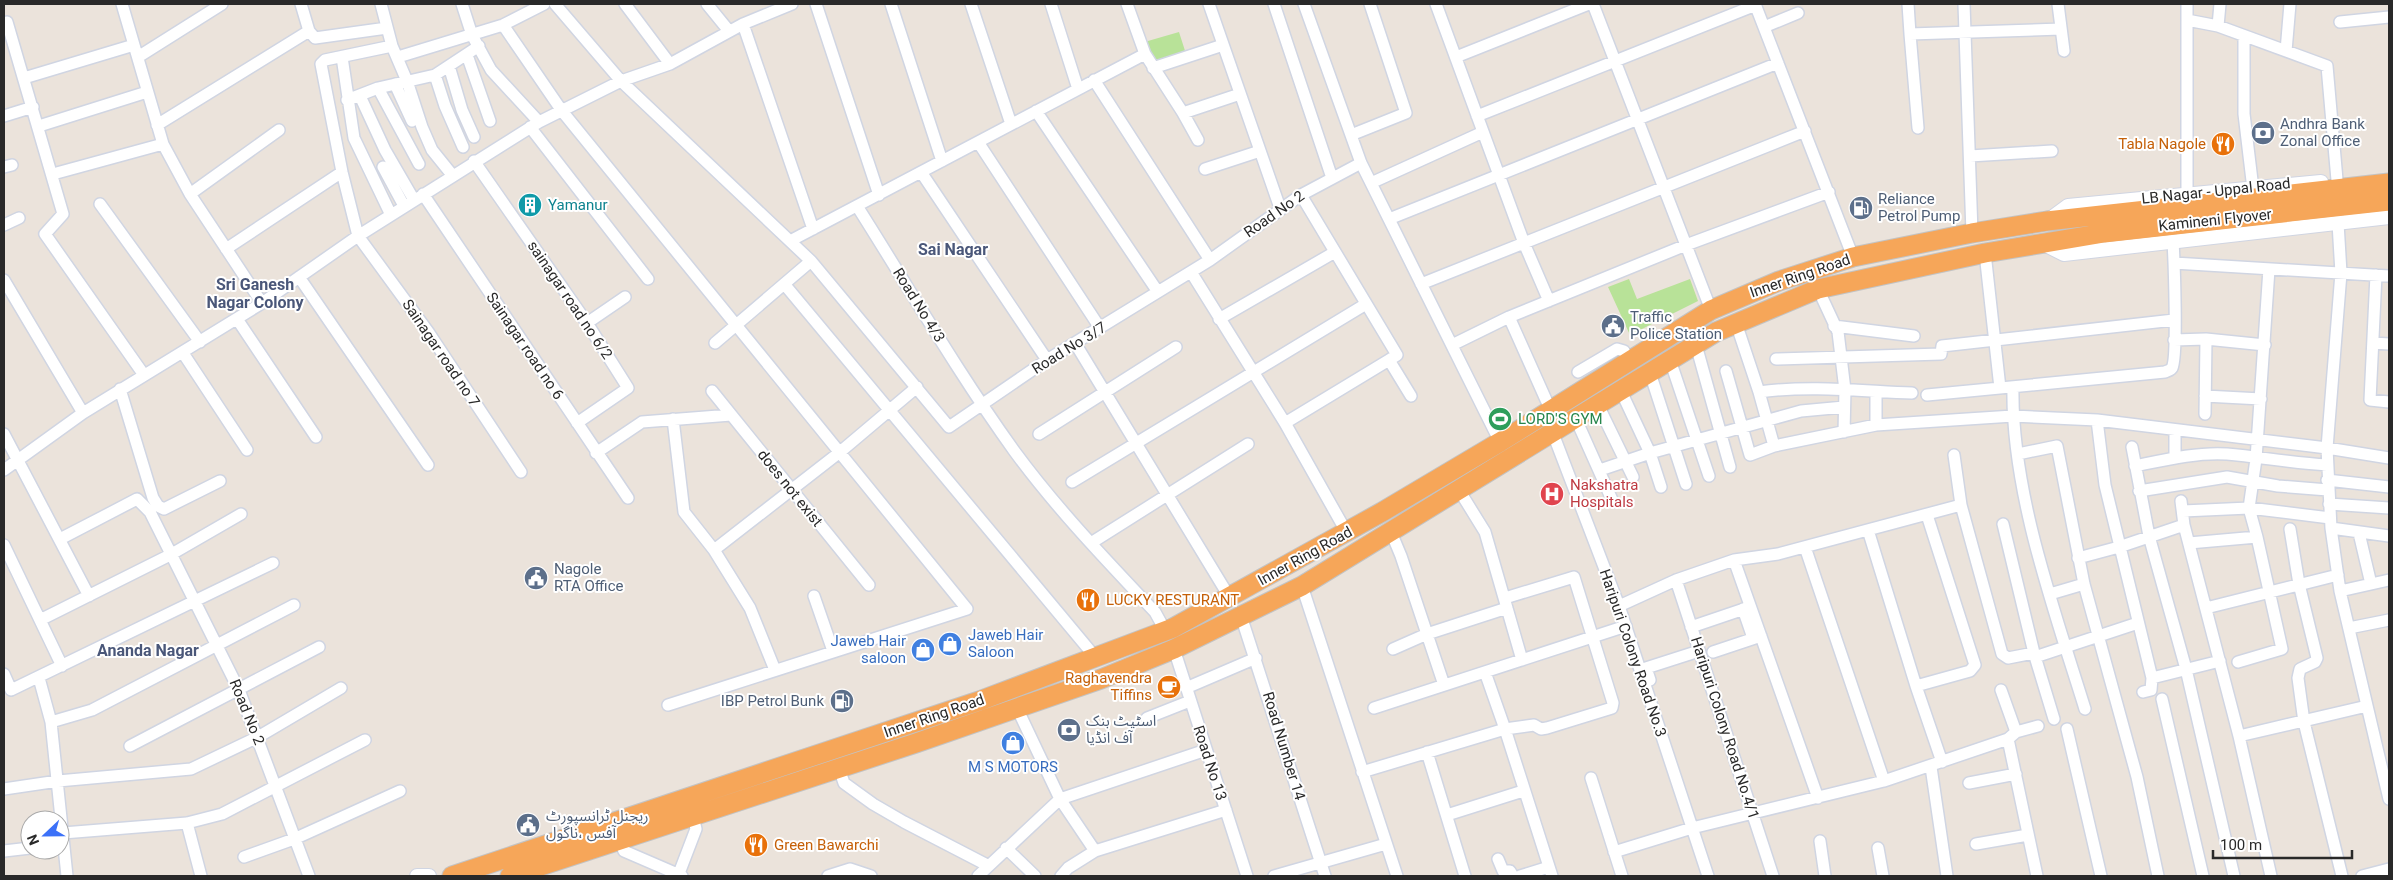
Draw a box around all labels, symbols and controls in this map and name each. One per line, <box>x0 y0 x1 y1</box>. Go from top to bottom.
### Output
place label: Andhra Bank Zonal Office <box>2280 115 2365 150</box>
bank icon: Andhra Bank Zonal Office <box>2250 120 2276 146</box>
restaurant icon: Tabla Nagole <box>2210 131 2236 157</box>
place label: Tabla Nagole <box>2118 135 2206 153</box>
street label: LB Nagar - Uppal Road <box>2141 174 2291 208</box>
street label: Road No 2 <box>1240 187 1308 241</box>
place label: Reliance Petrol Pump <box>1878 190 1960 225</box>
building icon: Yamanur <box>517 192 543 218</box>
fuel station icon: Reliance Petrol Pump <box>1848 195 1874 221</box>
place label: Yamanur <box>548 196 608 214</box>
street label: Kamineni Flyover <box>2157 205 2273 235</box>
street label: sainagar road no 6/2 <box>524 237 616 363</box>
district label: Sai Nagar <box>918 240 988 259</box>
street label: Inner Ring Road <box>1747 250 1853 302</box>
street label: Road No 4/3 <box>889 265 949 345</box>
district label: Sri Ganesh Nagar Colony <box>206 275 305 312</box>
street label: Sainagar road no 6 <box>482 289 568 403</box>
street label: Sainagar road no 7 <box>398 296 484 410</box>
place label: Traffic Police Station <box>1630 308 1722 343</box>
public building icon: Traffic Police Station <box>1600 313 1626 339</box>
street label: Road No 3/7 <box>1029 318 1109 378</box>
sports icon: LORD'S GYM <box>1487 406 1513 432</box>
place label: LORD'S GYM <box>1518 410 1603 428</box>
street label: does not exist <box>754 446 826 530</box>
place label: Nakshatra Hospitals <box>1570 476 1638 511</box>
hospital icon: Nakshatra Hospitals <box>1539 481 1565 507</box>
street label: Inner Ring Road <box>1255 523 1355 589</box>
place label: Nagole RTA Office <box>554 560 624 595</box>
public building icon: Nagole RTA Office <box>523 565 549 591</box>
street label: Haripuri Colony Road No.3 <box>1596 567 1670 739</box>
restaurant icon: LUCKY RESTURANT <box>1075 587 1101 613</box>
place label: LUCKY RESTURANT <box>1106 591 1239 609</box>
place label: Jaweb Hair Saloon <box>968 626 1043 661</box>
shop icon: Jaweb Hair Saloon <box>937 631 963 657</box>
place label: Jaweb Hair saloon <box>831 632 906 667</box>
street label: Haripuri Colony Road No.4/1 <box>1687 635 1763 821</box>
shop icon: Jaweb Hair saloon <box>910 637 936 663</box>
district label: Ananda Nagar <box>97 641 199 660</box>
place label: Raghavendra Tiffins <box>1065 669 1152 704</box>
cafe icon: Raghavendra Tiffins <box>1156 674 1182 700</box>
street label: Road No 2 <box>226 676 268 748</box>
fuel station icon: IBP Petrol Bunk <box>829 688 855 714</box>
street label: Inner Ring Road <box>881 690 987 742</box>
street label: Road Number 14 <box>1259 690 1309 803</box>
place label: IBP Petrol Bunk <box>721 692 824 710</box>
place label: اسٹیٹ بنک آف انڈیا <box>1086 712 1156 747</box>
bank icon: اسٹیٹ بنک آف انڈیا <box>1056 717 1082 743</box>
street label: Road No 13 <box>1189 723 1231 803</box>
shop icon: M S MOTORS <box>1000 730 1026 756</box>
place label: M S MOTORS <box>968 758 1058 776</box>
place label: ریجنل ٹرانسپورٹ آفس ،ناگول <box>546 807 648 842</box>
north arrow <box>20 810 70 860</box>
public building icon: ریجنل ٹرانسپورٹ آفس ،ناگول <box>515 812 541 838</box>
scale bar <box>2213 828 2352 860</box>
text: N <box>24 832 42 847</box>
restaurant icon: Green Bawarchi <box>743 832 769 858</box>
place label: Green Bawarchi <box>774 836 879 854</box>
text: 100 m <box>2220 836 2262 854</box>

